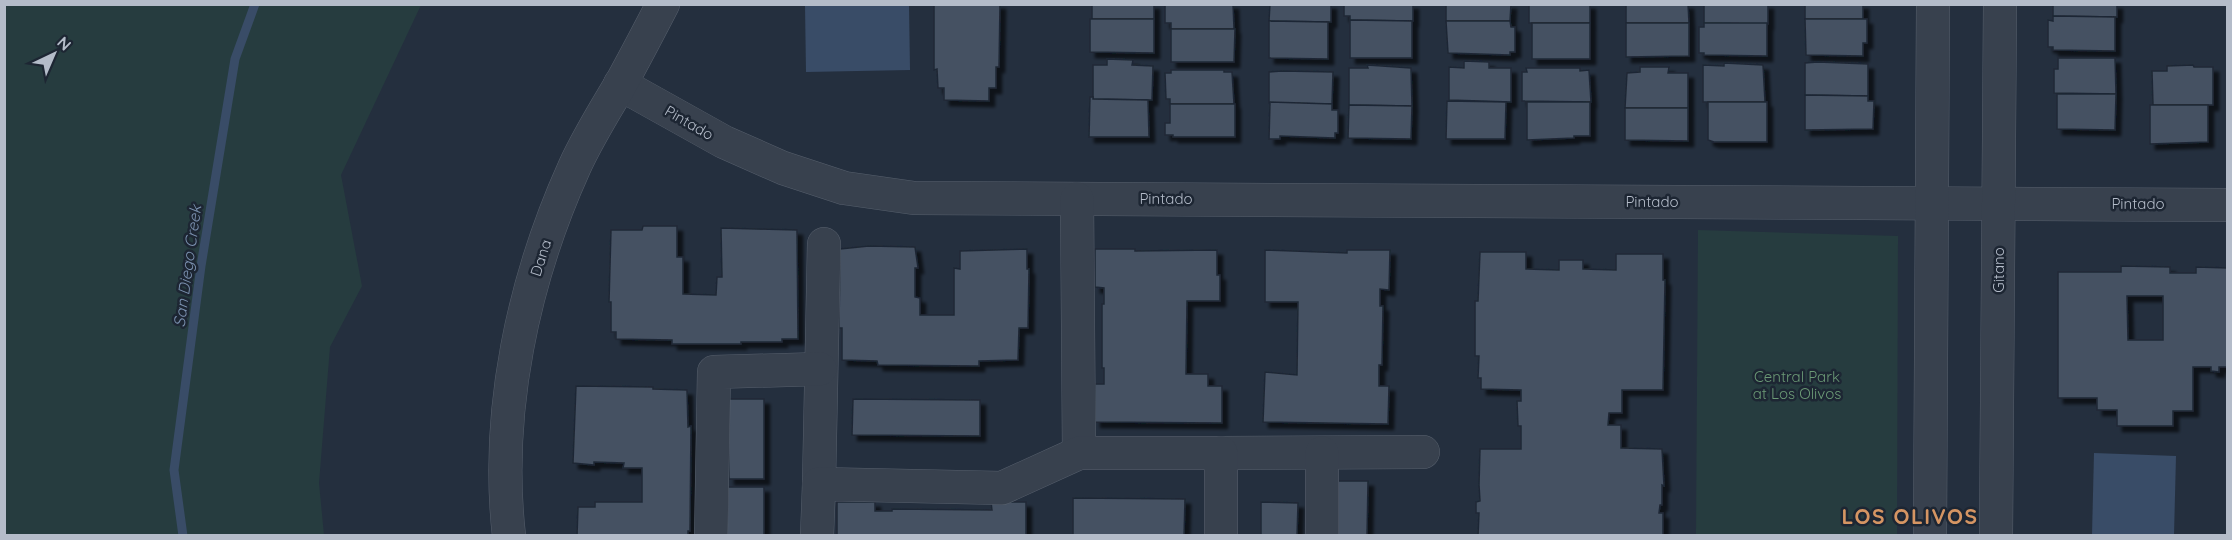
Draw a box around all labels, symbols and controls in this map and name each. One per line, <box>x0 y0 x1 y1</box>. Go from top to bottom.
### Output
north arrow <box>24 24 84 84</box>
text: N <box>53 32 76 54</box>
street label: Pintado <box>661 101 717 144</box>
street label: Pintado <box>1139 189 1193 208</box>
street label: Pintado <box>1625 192 1679 211</box>
street label: Pintado <box>2111 194 2165 213</box>
water label: San Diego Creek <box>169 202 206 328</box>
street label: Dana <box>526 237 555 279</box>
street label: Gitano <box>1989 247 2008 293</box>
park label: Central Park at Los Olivos <box>1753 367 1841 403</box>
district label: LOS OLIVOS <box>1842 503 1978 529</box>

